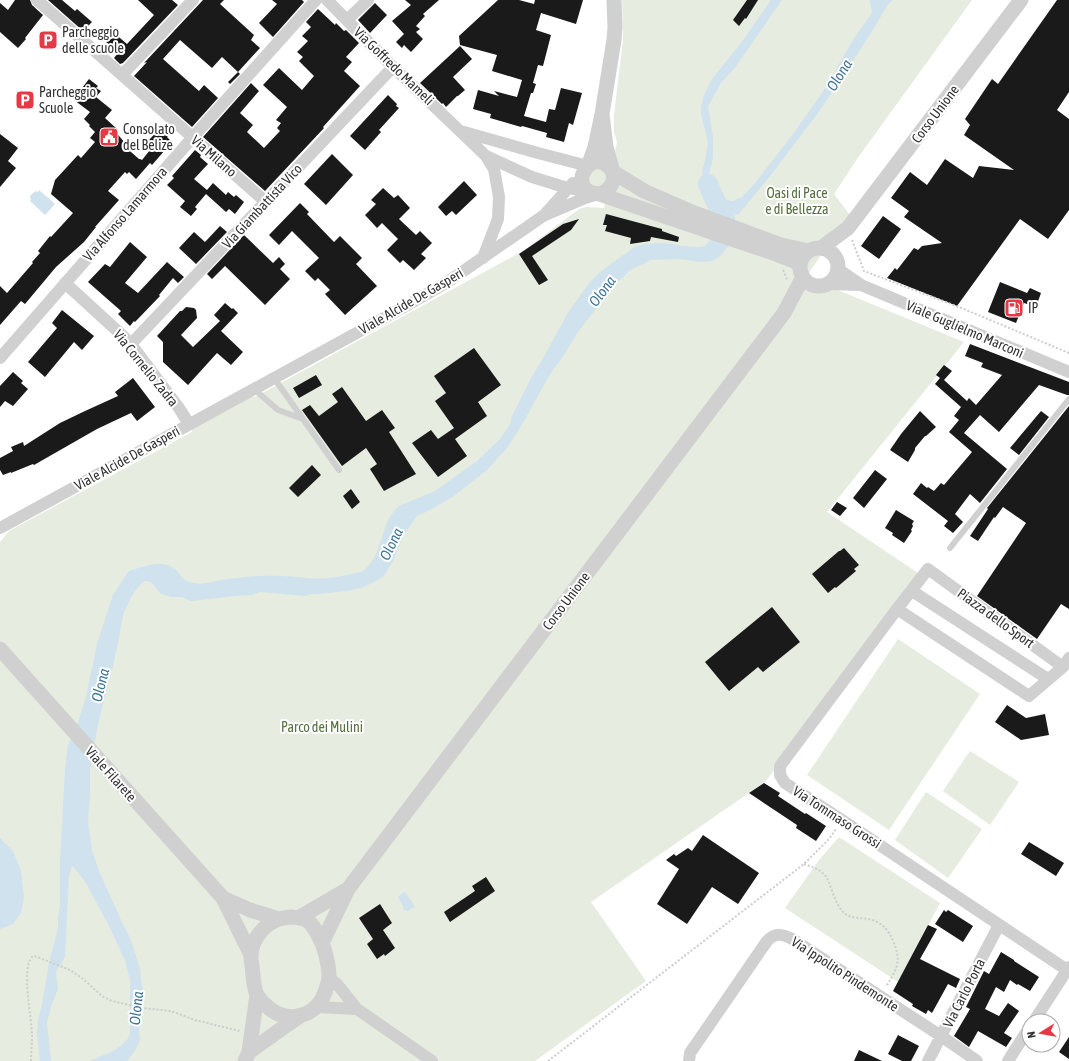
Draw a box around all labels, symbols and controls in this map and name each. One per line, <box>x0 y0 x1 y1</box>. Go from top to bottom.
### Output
place label: Parcheggio delle scuole <box>62 24 124 56</box>
street label: Via Goffredo Mameli <box>351 24 437 108</box>
parking icon: Parcheggio delle scuole <box>37 29 59 51</box>
water label: Olona <box>823 56 855 94</box>
street label: Corso Unione <box>908 82 962 146</box>
place label: Parcheggio Scuole <box>39 84 96 116</box>
parking icon: Parcheggio Scuole <box>14 89 36 111</box>
place label: Consolato del Belize <box>123 121 175 153</box>
public building icon: Consolato del Belize <box>98 126 120 148</box>
street label: Via Milano <box>188 132 240 180</box>
street label: Via Giambattista Vico <box>219 161 305 251</box>
street label: Via Alfonso Lamarmora <box>80 164 170 264</box>
park label: Oasi di Pace e di Bellezza <box>765 185 829 217</box>
street label: Viale Alcide De Gasperi <box>356 265 466 337</box>
water label: Olona <box>585 272 619 310</box>
street label: Viale Guglielmo Marconi <box>904 297 1026 361</box>
fuel station icon: IP <box>1003 297 1025 319</box>
place label: IP <box>1028 300 1039 316</box>
street label: Via Cornelio Zadra <box>110 326 182 410</box>
street label: Viale Alcide De Gasperi <box>72 423 182 493</box>
water label: Olona <box>376 525 406 563</box>
street label: Corso Unione <box>539 569 593 633</box>
street label: Piazza dello Sport <box>955 585 1037 651</box>
water label: Olona <box>88 667 112 703</box>
park label: Parco dei Mulini <box>281 719 363 735</box>
street label: Viale Filarete <box>82 743 140 805</box>
street label: Via Tommaso Grossi <box>790 783 884 851</box>
street label: Via Ippolito Pindemonte <box>788 933 902 1015</box>
street label: Via Carlo Porta <box>940 956 988 1030</box>
water label: Olona <box>126 990 146 1026</box>
north arrow <box>1021 1013 1061 1053</box>
text: N <box>1025 1031 1038 1039</box>

